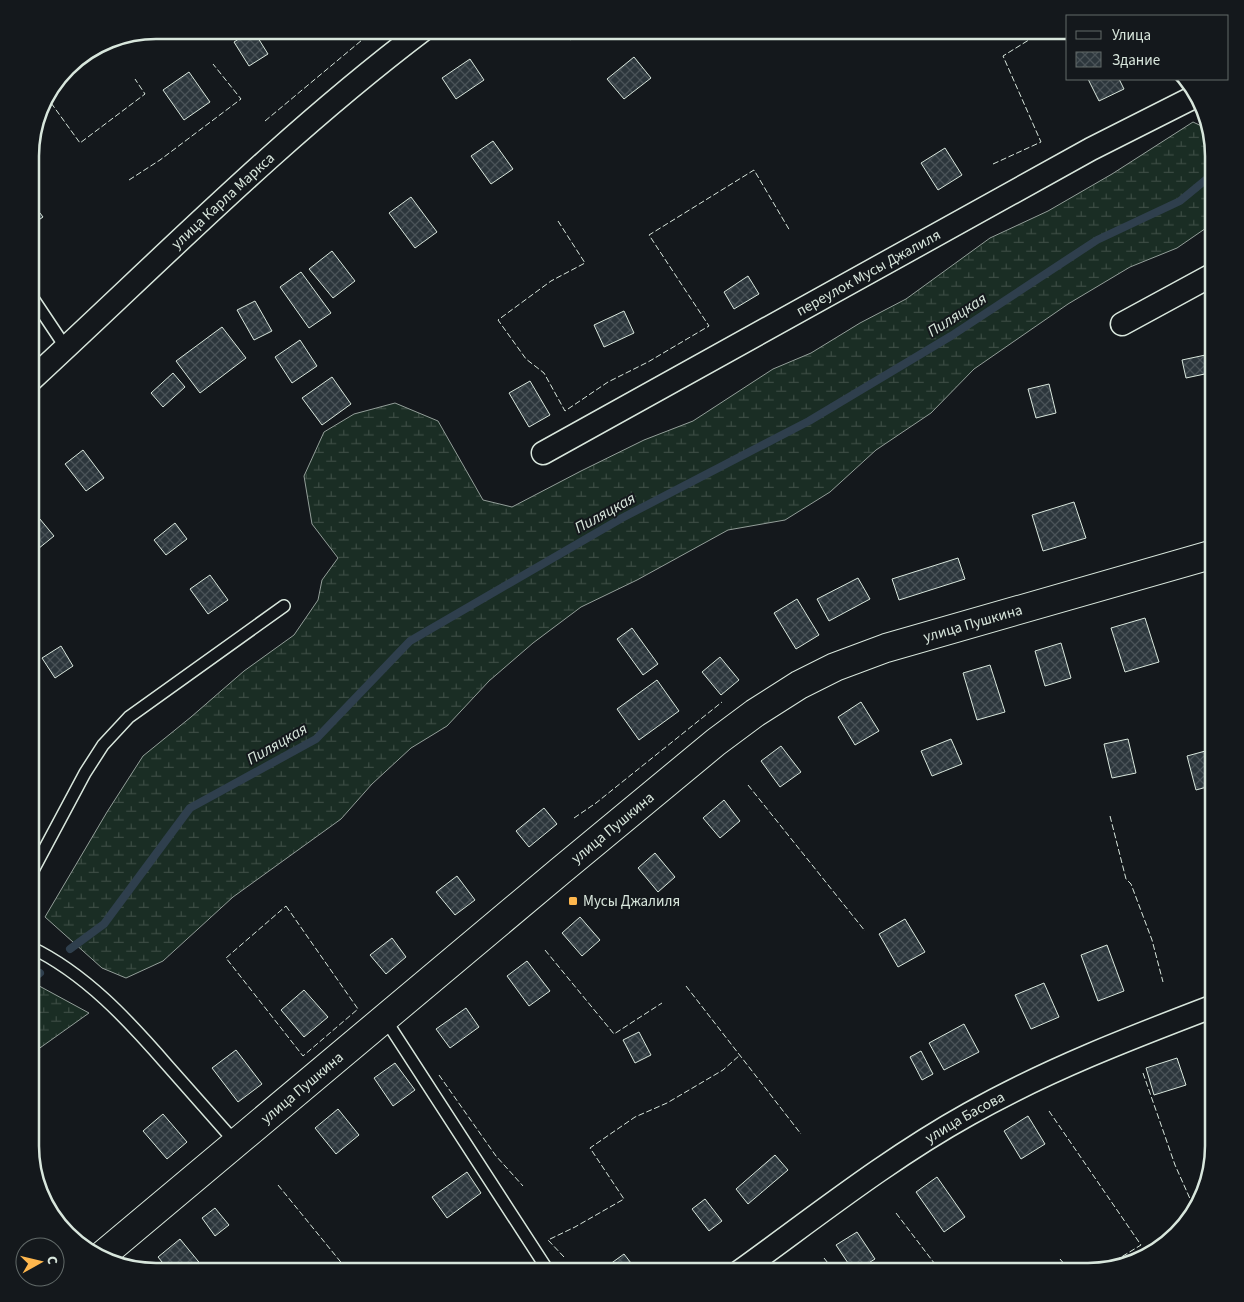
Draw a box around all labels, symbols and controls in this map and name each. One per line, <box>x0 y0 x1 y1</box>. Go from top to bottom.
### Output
legend <box>1066 15 1229 80</box>
text: Улица <box>1112 25 1151 46</box>
text: Здание <box>1112 50 1160 71</box>
street label: улица Карла Маркса <box>166 148 279 254</box>
street label: переулок Мусы Джалиля <box>792 224 944 321</box>
water label: Пиляцкая <box>923 287 991 342</box>
water label: Пиляцкая <box>571 487 640 539</box>
street label: улица Пушкина <box>921 599 1025 647</box>
water label: Пиляцкая <box>243 718 312 770</box>
street label: улица Пушкина <box>566 787 659 868</box>
place label: Мусы Джалиля <box>583 891 680 912</box>
marker: Мусы Джалиля <box>567 895 579 907</box>
street label: улица Пушкина <box>256 1047 348 1129</box>
street label: улица Басова <box>921 1086 1008 1148</box>
north arrow <box>15 1237 65 1287</box>
text: С <box>41 1255 62 1266</box>

